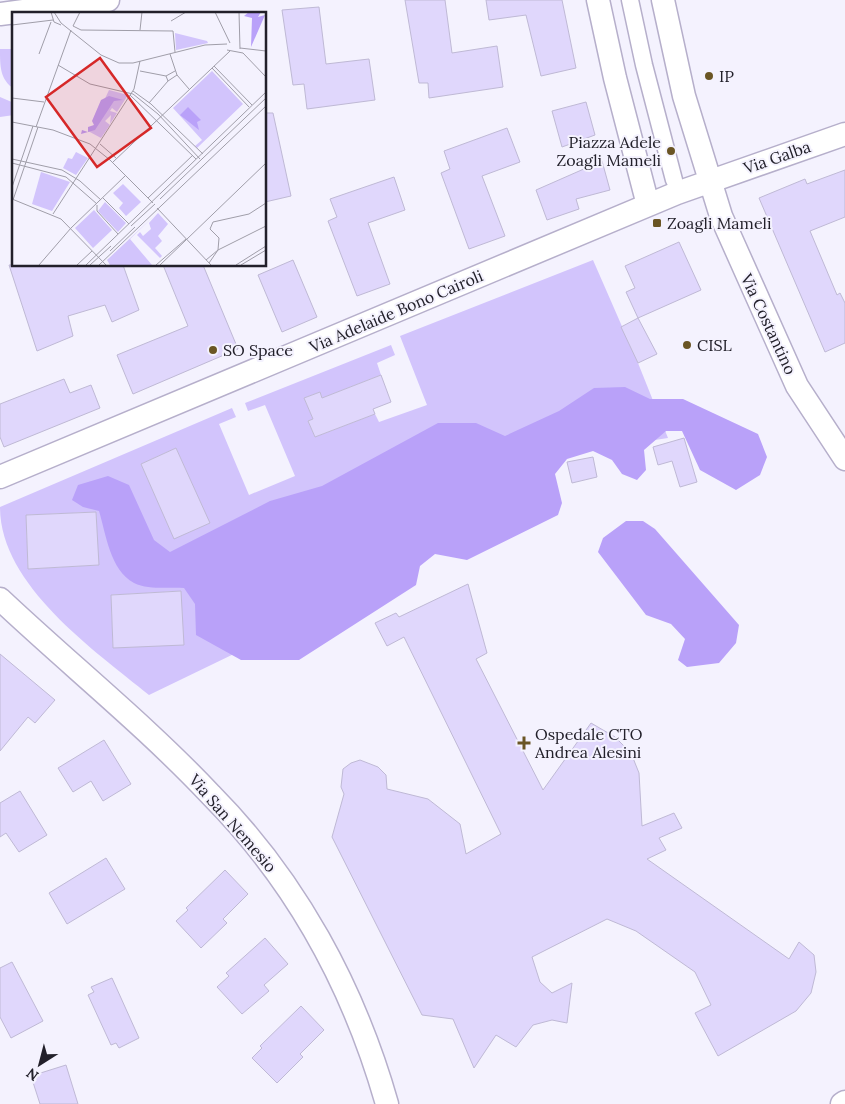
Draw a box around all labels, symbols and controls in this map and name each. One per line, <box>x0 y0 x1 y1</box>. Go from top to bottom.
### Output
inset map <box>12 12 266 266</box>
place label: IP <box>719 66 734 86</box>
marker: IP <box>703 70 715 82</box>
place label: Piazza Adele Zoagli Mameli <box>557 132 661 170</box>
street label: Via Galba <box>740 136 813 178</box>
marker: Piazza Adele Zoagli Mameli <box>665 145 677 157</box>
place label: Zoagli Mameli <box>667 213 771 233</box>
marker: Zoagli Mameli <box>651 217 663 229</box>
street label: Via Adelaide Bono Cairoli <box>305 265 486 357</box>
street label: Via Costantino <box>737 270 801 378</box>
place label: CISL <box>697 335 732 355</box>
marker: CISL <box>681 339 693 351</box>
place label: SO Space <box>223 340 293 360</box>
marker: SO Space <box>207 344 219 356</box>
place label: Ospedale CTO Andrea Alesini <box>534 724 642 762</box>
marker: Ospedale CTO Andrea Alesini <box>517 736 531 750</box>
street label: Via San Nemesio <box>184 769 281 876</box>
north arrow <box>15 1039 65 1089</box>
text: N <box>23 1064 42 1085</box>

